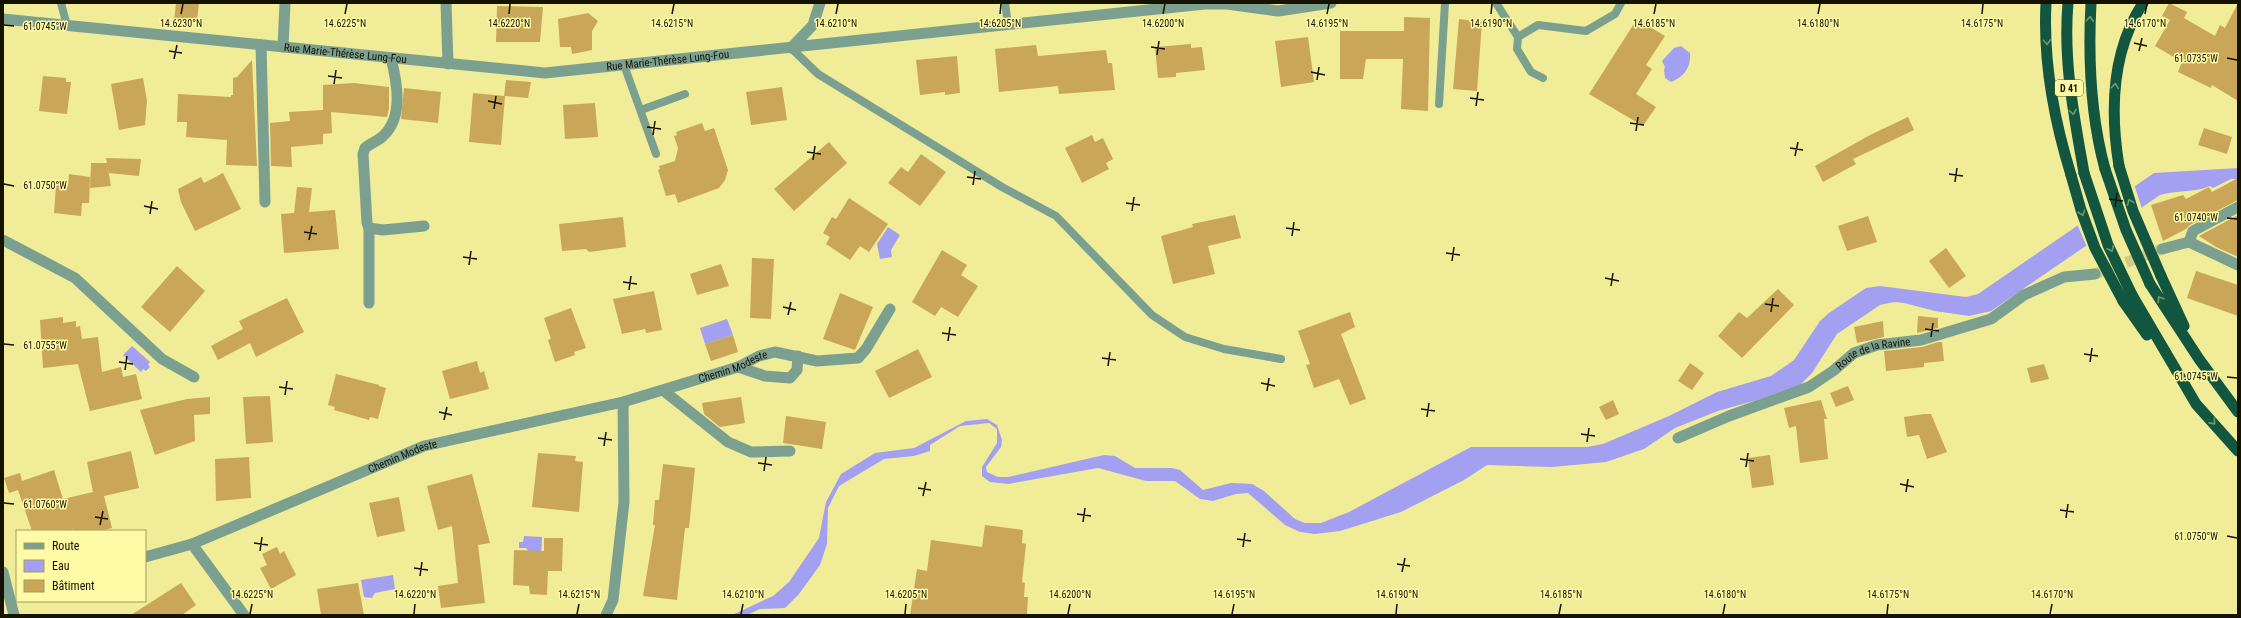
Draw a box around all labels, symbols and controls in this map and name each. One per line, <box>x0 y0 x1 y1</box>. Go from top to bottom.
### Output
one-way arrow <box>2086 16 2095 22</box>
text: 14.6230°N <box>160 18 202 29</box>
text: 14.6225°N <box>324 18 366 29</box>
text: 14.6220°N <box>488 18 530 29</box>
text: 14.6215°N <box>651 18 693 29</box>
text: 14.6210°N <box>815 18 857 29</box>
text: 14.6205°N <box>979 18 1021 29</box>
text: 14.6200°N <box>1142 18 1184 29</box>
text: 14.6195°N <box>1306 18 1348 29</box>
text: 14.6190°N <box>1470 18 1512 29</box>
text: 14.6185°N <box>1633 18 1675 29</box>
text: 14.6180°N <box>1797 18 1839 29</box>
text: 14.6175°N <box>1961 18 2003 29</box>
text: 14.6170°N <box>2124 18 2166 29</box>
text: 61.0745°W <box>23 21 67 32</box>
one-way arrow <box>2043 39 2051 45</box>
street label: Rue Marie-Thérèse Lung-Fou <box>283 41 407 66</box>
street label: Rue Marie-Thérèse Lung-Fou <box>606 47 730 73</box>
text: 61.0735°W <box>2174 53 2218 64</box>
road number: D 41 <box>2055 80 2083 96</box>
one-way arrow <box>2110 82 2119 89</box>
one-way arrow <box>2068 108 2077 115</box>
text: 61.0750°W <box>23 180 67 191</box>
one-way arrow <box>2126 198 2134 205</box>
one-way arrow <box>2077 209 2086 216</box>
text: 61.0740°W <box>2174 212 2218 223</box>
one-way arrow <box>2106 246 2114 253</box>
one-way arrow <box>2158 297 2165 304</box>
street label: Route de la Ravine <box>1833 335 1911 372</box>
text: 61.0755°W <box>23 340 67 351</box>
street label: Chemin Modeste <box>697 348 769 385</box>
text: 61.0745°W <box>2174 371 2218 382</box>
one-way arrow <box>2208 418 2215 425</box>
street label: Chemin Modeste <box>366 437 438 475</box>
text: 61.0760°W <box>23 499 67 510</box>
legend <box>16 530 146 602</box>
text: 61.0750°W <box>2174 531 2218 542</box>
text: Route <box>52 539 80 553</box>
text: Eau <box>52 559 70 573</box>
text: Bâtiment <box>52 579 95 593</box>
text: 14.6225°N <box>231 589 273 600</box>
text: 14.6220°N <box>394 589 436 600</box>
text: 14.6215°N <box>558 589 600 600</box>
text: 14.6210°N <box>722 589 764 600</box>
text: 14.6205°N <box>885 589 927 600</box>
text: 14.6200°N <box>1049 589 1091 600</box>
text: 14.6195°N <box>1213 589 1255 600</box>
text: 14.6190°N <box>1376 589 1418 600</box>
text: 14.6185°N <box>1540 589 1582 600</box>
text: 14.6180°N <box>1704 589 1746 600</box>
text: 14.6175°N <box>1867 589 1909 600</box>
text: 14.6170°N <box>2031 589 2073 600</box>

